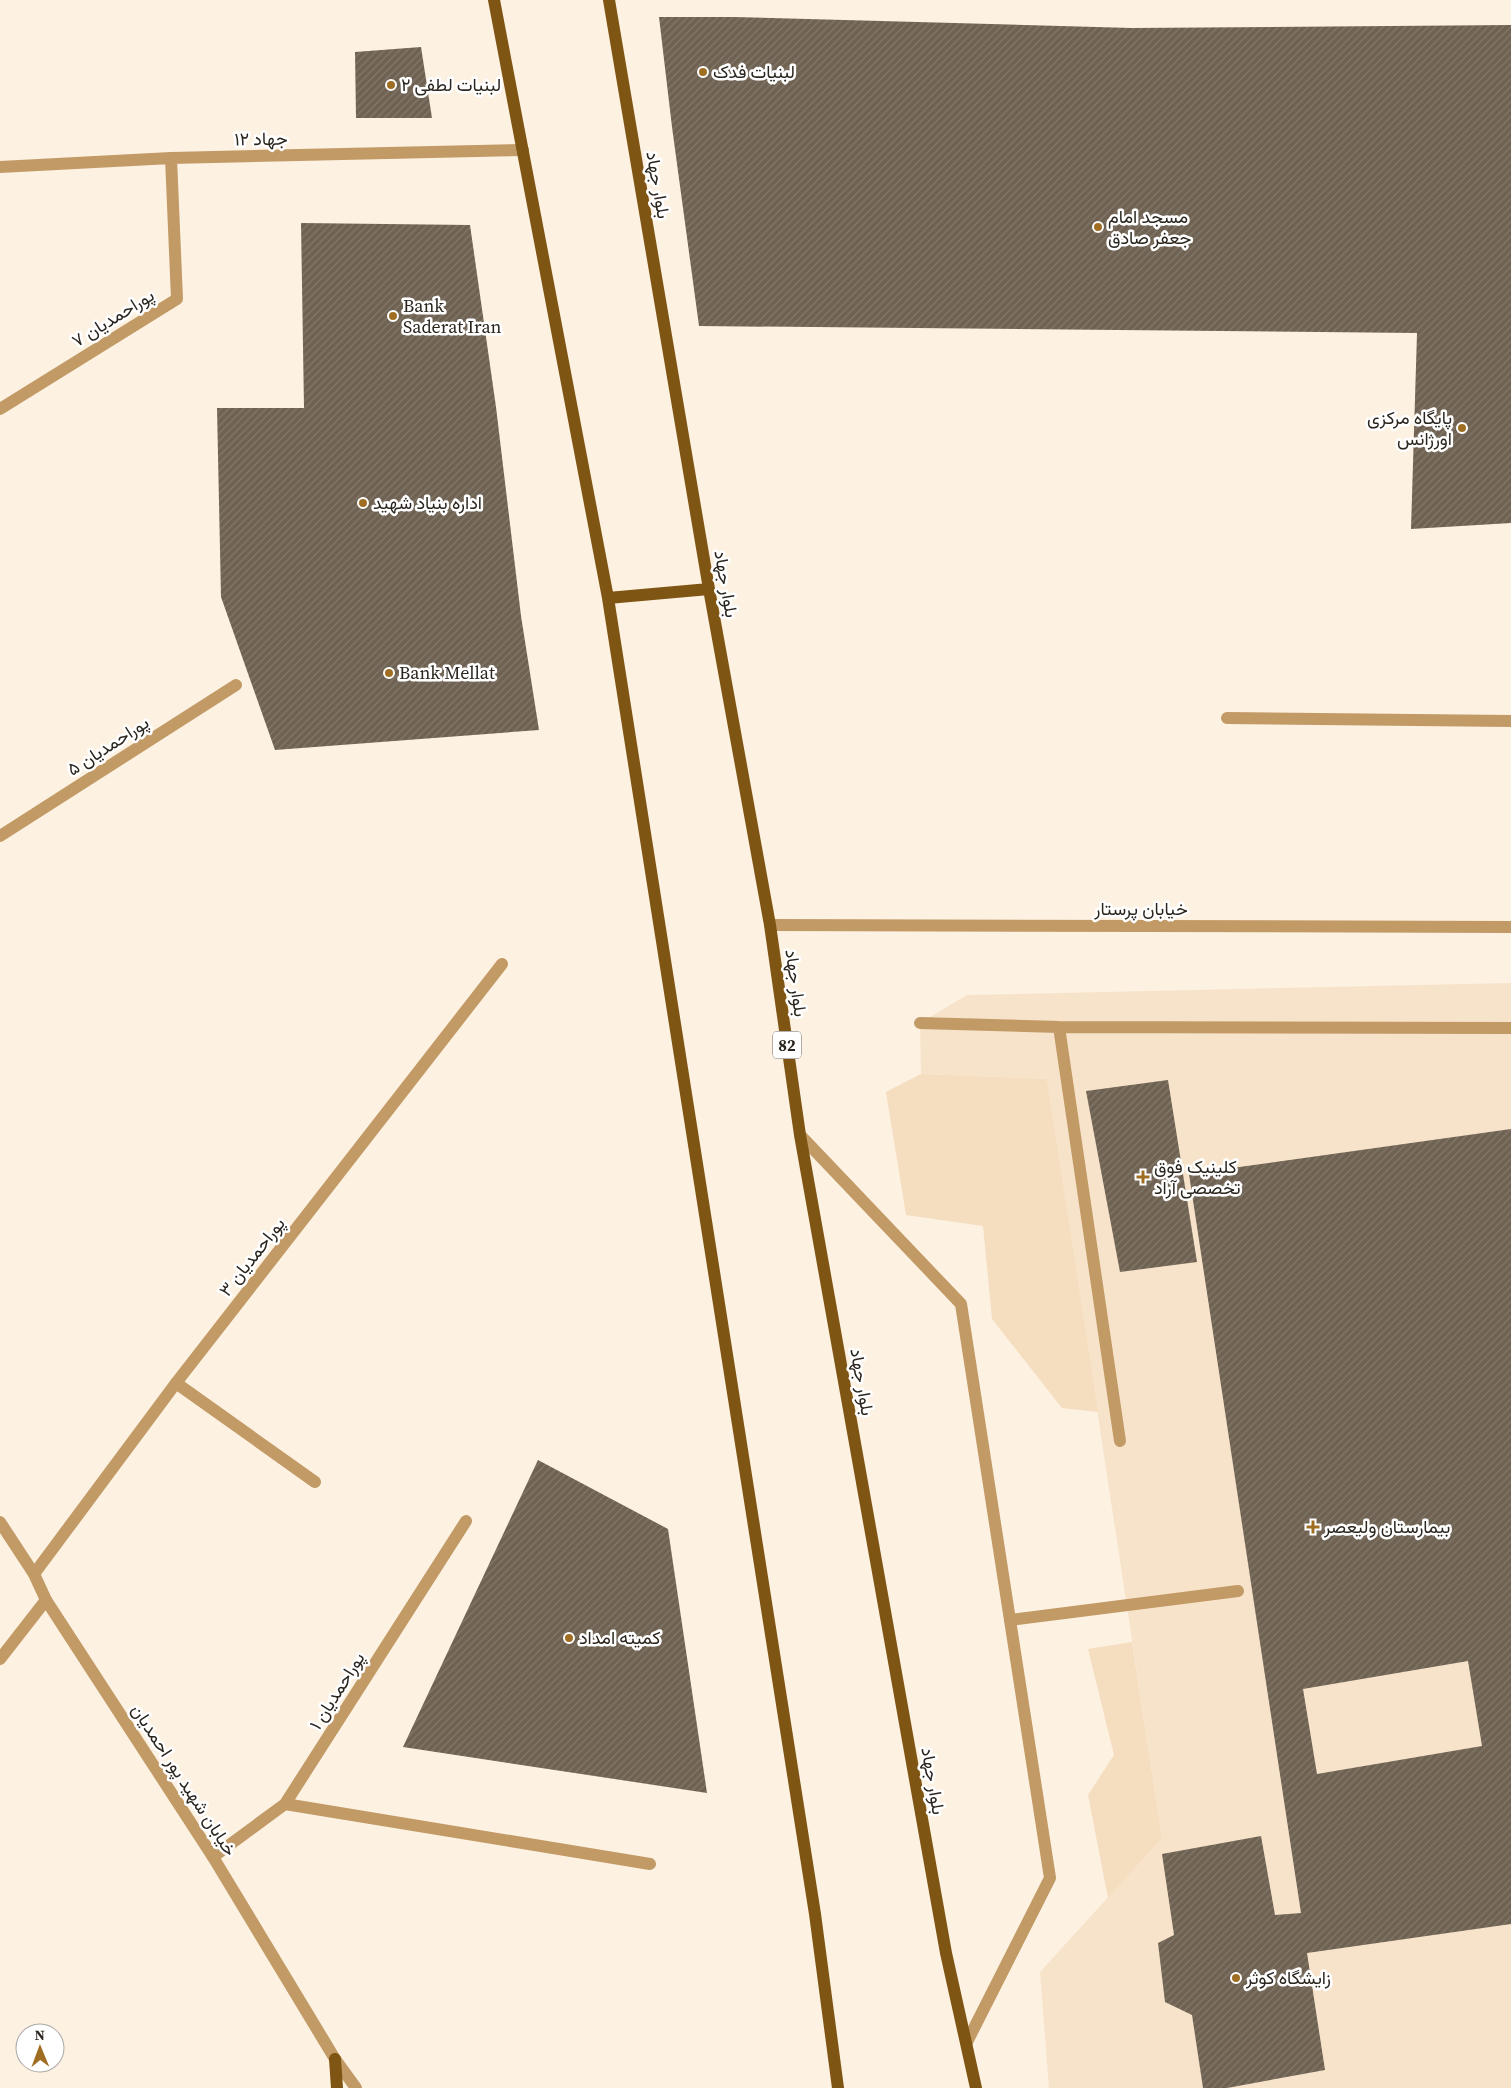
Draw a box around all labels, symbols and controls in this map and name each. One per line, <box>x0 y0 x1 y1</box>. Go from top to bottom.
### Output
place label: لبنیات فدک <box>713 59 795 84</box>
marker: لبنیات فدک <box>697 66 709 78</box>
place label: لبنیات لطفی ۲ <box>401 72 501 97</box>
marker: لبنیات لطفی ۲ <box>385 79 397 91</box>
street label: جهاد ۱۲ <box>234 126 288 151</box>
street label: بلوار جهاد <box>640 149 677 221</box>
place label: مسجد امام جعفر صادق <box>1108 204 1191 250</box>
marker: مسجد امام جعفر صادق <box>1092 221 1104 233</box>
street label: پوراحمدیان ۷ <box>67 282 159 353</box>
place label: Bank Saderat Iran <box>403 293 502 339</box>
marker: Bank Saderat Iran <box>387 310 399 322</box>
place label: پایگاه مرکزی اورژانس <box>1367 405 1452 451</box>
marker: پایگاه مرکزی اورژانس <box>1456 422 1468 434</box>
place label: اداره بنیاد شهید <box>373 490 482 515</box>
marker: اداره بنیاد شهید <box>357 497 369 509</box>
street label: بلوار جهاد <box>708 548 745 620</box>
place label: Bank Mellat <box>399 660 495 685</box>
marker: Bank Mellat <box>383 667 395 679</box>
street label: پوراحمدیان ۵ <box>62 710 154 781</box>
street label: خیابان پرستار <box>1093 896 1188 921</box>
street label: بلوار جهاد <box>779 948 814 1018</box>
road number: 82 <box>773 1032 801 1058</box>
place label: کلینیک فوق تخصصی آراد <box>1154 1154 1241 1200</box>
marker: کلینیک فوق تخصصی آراد <box>1136 1170 1150 1184</box>
street label: پوراحمدیان ۳ <box>213 1212 290 1302</box>
street label: بلوار جهاد <box>844 1346 881 1418</box>
place label: بیمارستان ولیعصر <box>1323 1514 1450 1539</box>
marker: بیمارستان ولیعصر <box>1306 1520 1320 1534</box>
place label: کمیته امداد <box>579 1625 660 1650</box>
marker: کمیته امداد <box>563 1632 575 1644</box>
street label: پوراحمدیان ۱ <box>303 1647 370 1734</box>
street label: خیابان شهید پور احمدیان <box>126 1699 243 1861</box>
street label: بلوار جهاد <box>915 1745 952 1817</box>
place label: زایشگاه کوثر <box>1245 1965 1331 1990</box>
marker: زایشگاه کوثر <box>1230 1972 1242 1984</box>
north arrow <box>15 2023 65 2073</box>
text: N <box>34 2025 45 2045</box>

